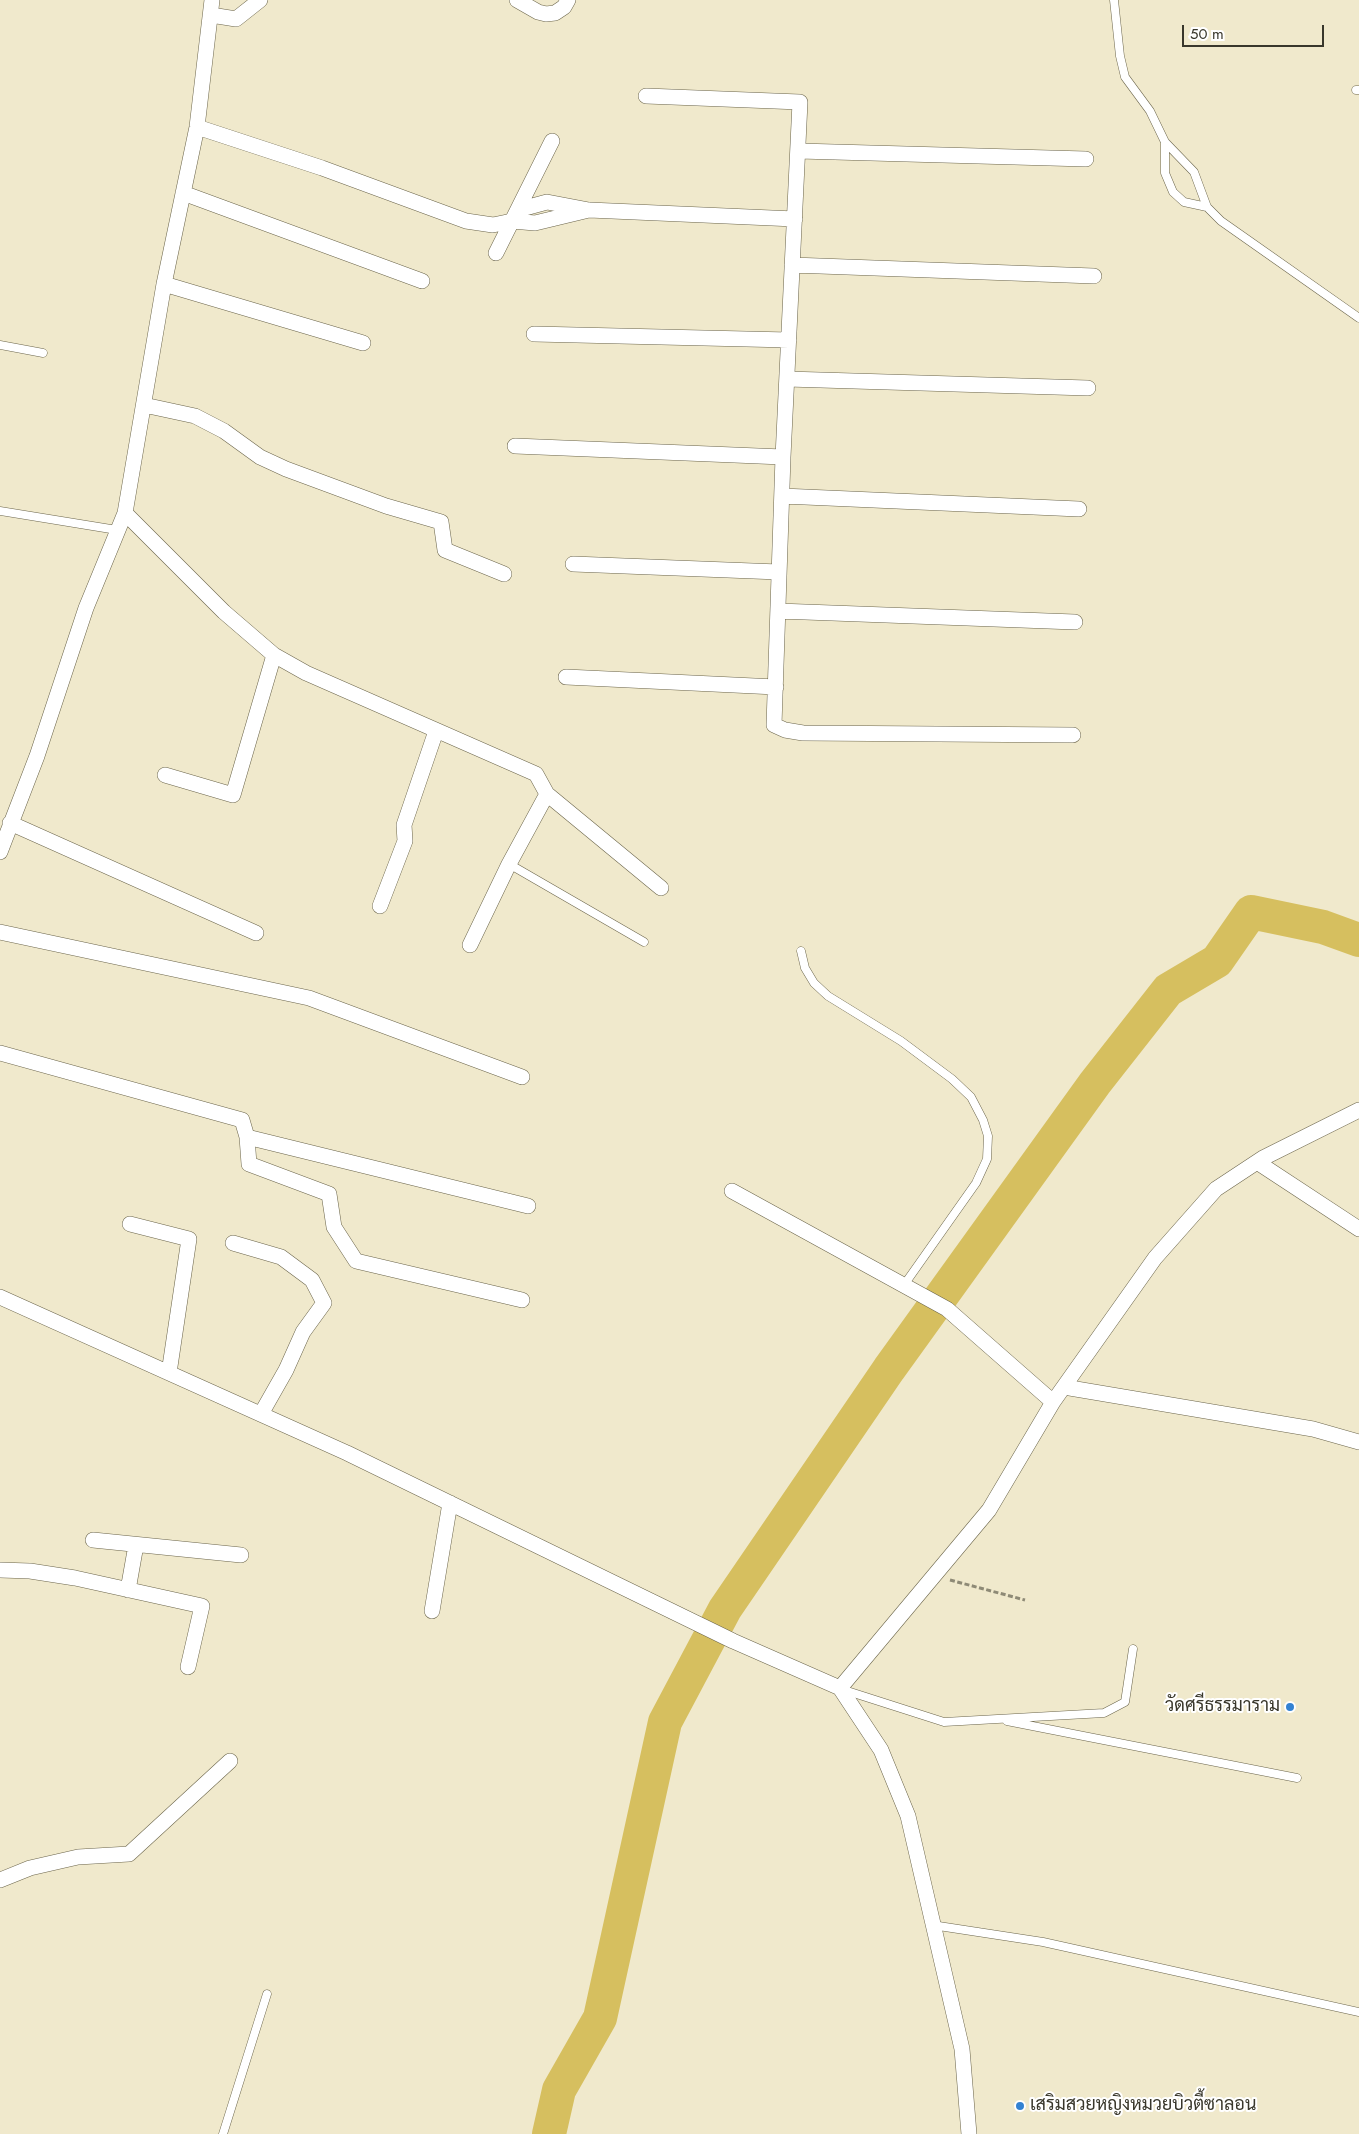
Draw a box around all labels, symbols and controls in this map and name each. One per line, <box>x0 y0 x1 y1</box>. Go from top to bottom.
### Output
scale bar <box>1184 15 1326 47</box>
text: 50 m <box>1190 23 1224 45</box>
place label: วัดศรีธรรมาราม <box>1165 1696 1280 1718</box>
marker: วัดศรีธรรมาราม <box>1284 1701 1296 1713</box>
place label: เสริมสวยหญิงหมวยบิวตี้ซาลอน <box>1030 2095 1256 2117</box>
marker: เสริมสวยหญิงหมวยบิวตี้ซาลอน <box>1014 2100 1026 2112</box>

